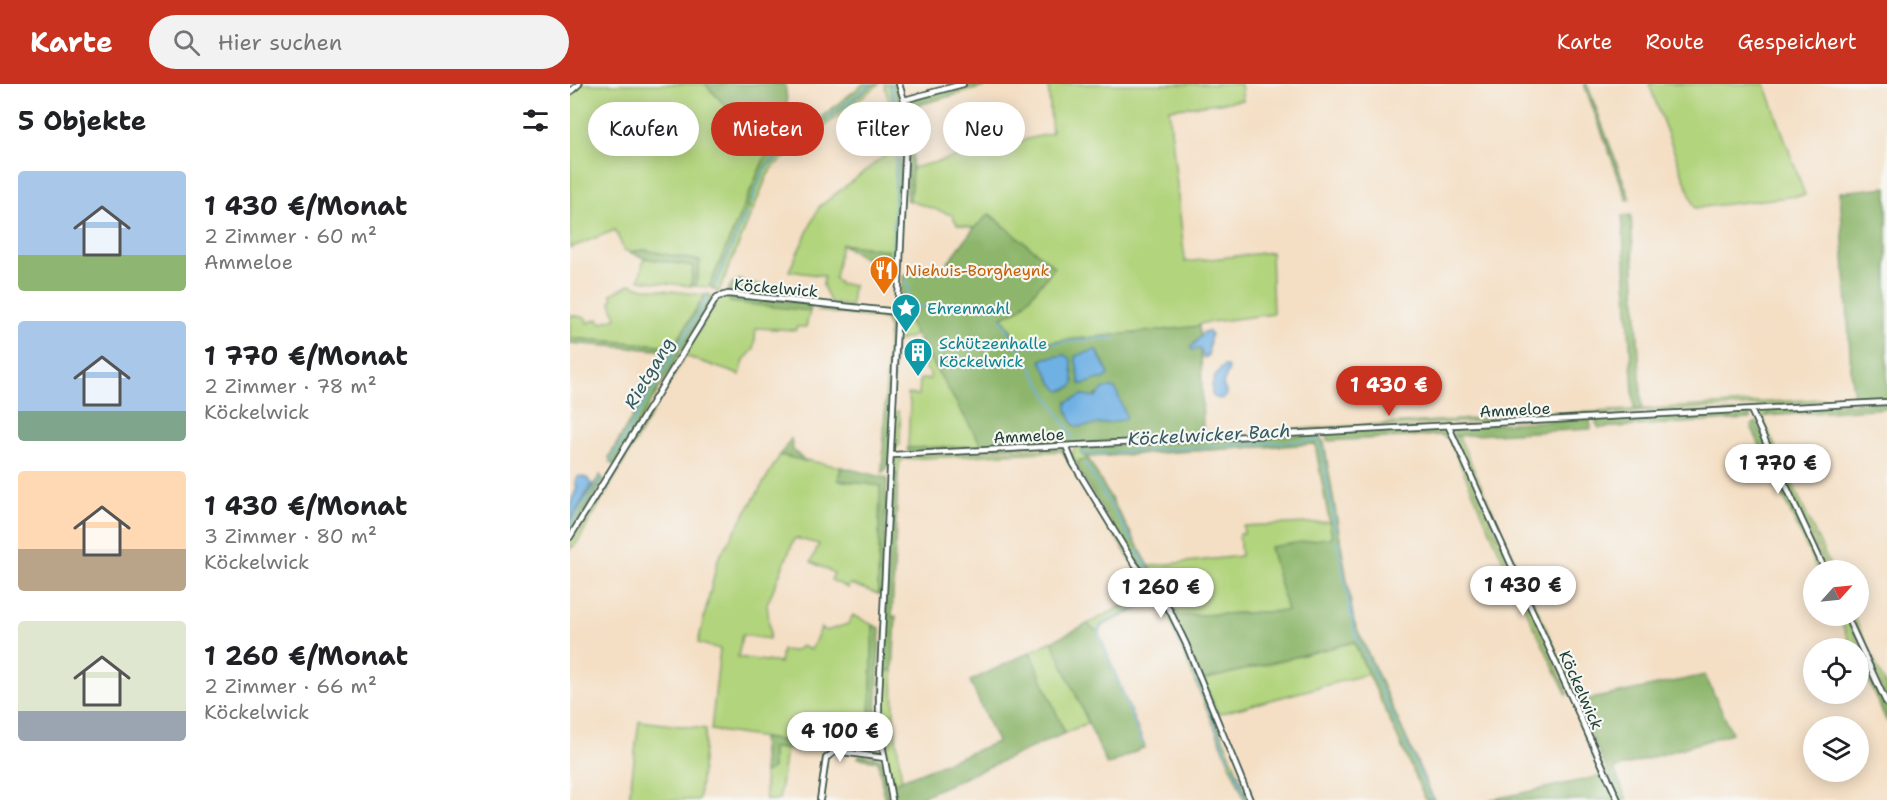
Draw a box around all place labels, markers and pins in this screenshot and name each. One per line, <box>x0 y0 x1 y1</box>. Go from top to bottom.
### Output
restaurant icon: Niehuis-Borgheynk <box>868 254 900 296</box>
place label: Niehuis-Borgheynk <box>905 260 1050 281</box>
place icon: Ehrenmahl <box>890 292 922 334</box>
place label: Ehrenmahl <box>927 298 1010 319</box>
place label: Schützenhalle Köckelwick <box>939 333 1047 372</box>
building icon: Schützenhalle Köckelwick <box>902 336 934 378</box>
pin: 1 430 € <box>1334 366 1444 417</box>
pin: 1 770 € <box>1723 444 1833 495</box>
pin: 1 430 € <box>1468 566 1578 617</box>
pin: 1 260 € <box>1106 568 1216 619</box>
pin: 4 100 € <box>785 712 895 763</box>

